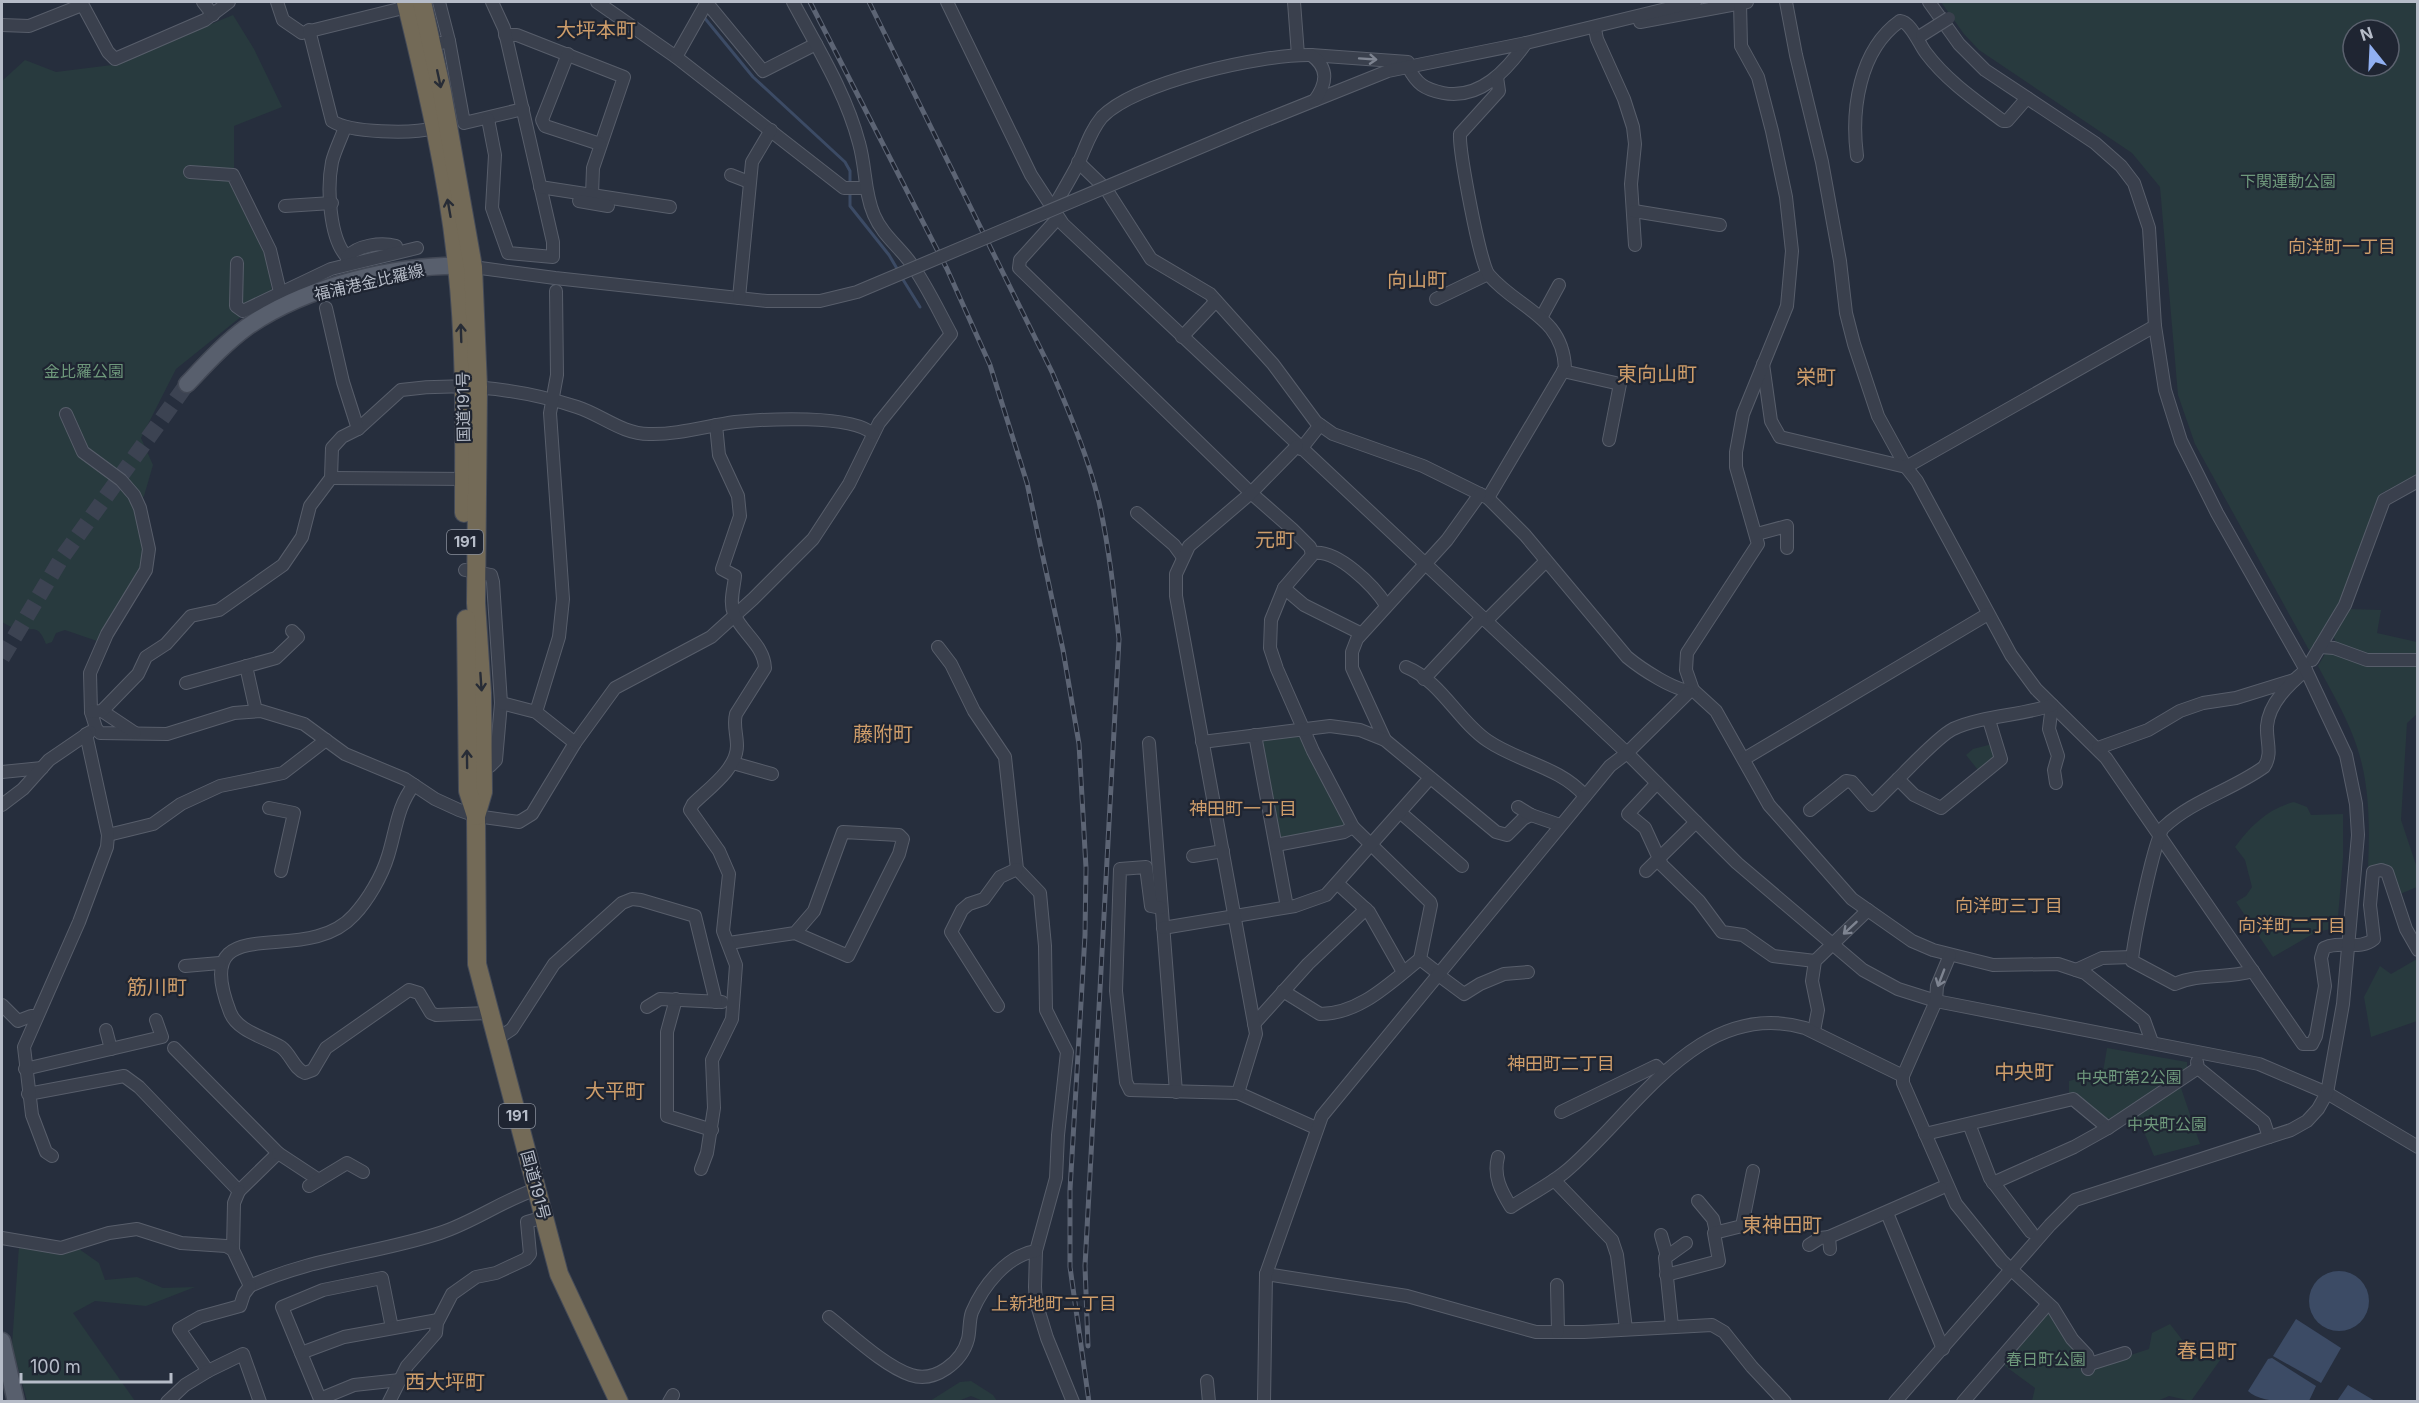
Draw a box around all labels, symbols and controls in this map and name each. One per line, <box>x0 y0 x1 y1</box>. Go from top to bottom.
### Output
district label: 大坪本町 <box>556 18 636 42</box>
north arrow <box>2341 18 2401 78</box>
text: N <box>2357 22 2375 45</box>
one-way arrow <box>1358 54 1378 65</box>
one-way arrow <box>434 69 445 88</box>
park label: 下関運動公園 <box>2240 171 2336 191</box>
one-way arrow <box>443 199 454 218</box>
district label: 向洋町一丁目 <box>2288 236 2396 257</box>
street label: 福浦港金比羅線 <box>312 260 426 304</box>
district label: 向山町 <box>1387 268 1447 292</box>
one-way arrow <box>456 324 467 344</box>
park label: 金比羅公園 <box>44 361 124 381</box>
district label: 東向山町 <box>1617 362 1697 386</box>
district label: 栄町 <box>1796 365 1836 389</box>
street label: 国道191号 <box>452 371 474 443</box>
district label: 元町 <box>1255 528 1295 552</box>
road number: 191 <box>447 530 483 554</box>
one-way arrow <box>476 671 487 691</box>
district label: 藤附町 <box>853 722 913 746</box>
one-way arrow <box>461 750 473 770</box>
district label: 神田町一丁目 <box>1189 798 1297 819</box>
district label: 向洋町三丁目 <box>1955 895 2063 916</box>
district label: 向洋町二丁目 <box>2238 915 2346 936</box>
one-way arrow <box>1843 921 1858 935</box>
one-way arrow <box>1935 968 1946 986</box>
district label: 筋川町 <box>127 975 187 999</box>
district label: 神田町二丁目 <box>1507 1053 1615 1074</box>
district label: 中央町 <box>1994 1060 2054 1084</box>
park label: 中央町第2公園 <box>2076 1067 2182 1087</box>
district label: 大平町 <box>585 1079 645 1103</box>
road number: 191 <box>499 1104 535 1128</box>
park label: 中央町公園 <box>2127 1114 2207 1134</box>
street label: 国道191号 <box>517 1148 555 1222</box>
district label: 東神田町 <box>1742 1213 1822 1237</box>
district label: 上新地町二丁目 <box>991 1293 1117 1314</box>
district label: 春日町 <box>2177 1339 2237 1363</box>
scale bar <box>21 1346 171 1384</box>
park label: 春日町公園 <box>2006 1349 2086 1369</box>
text: 100 m <box>30 1356 81 1377</box>
district label: 西大坪町 <box>405 1370 485 1394</box>

